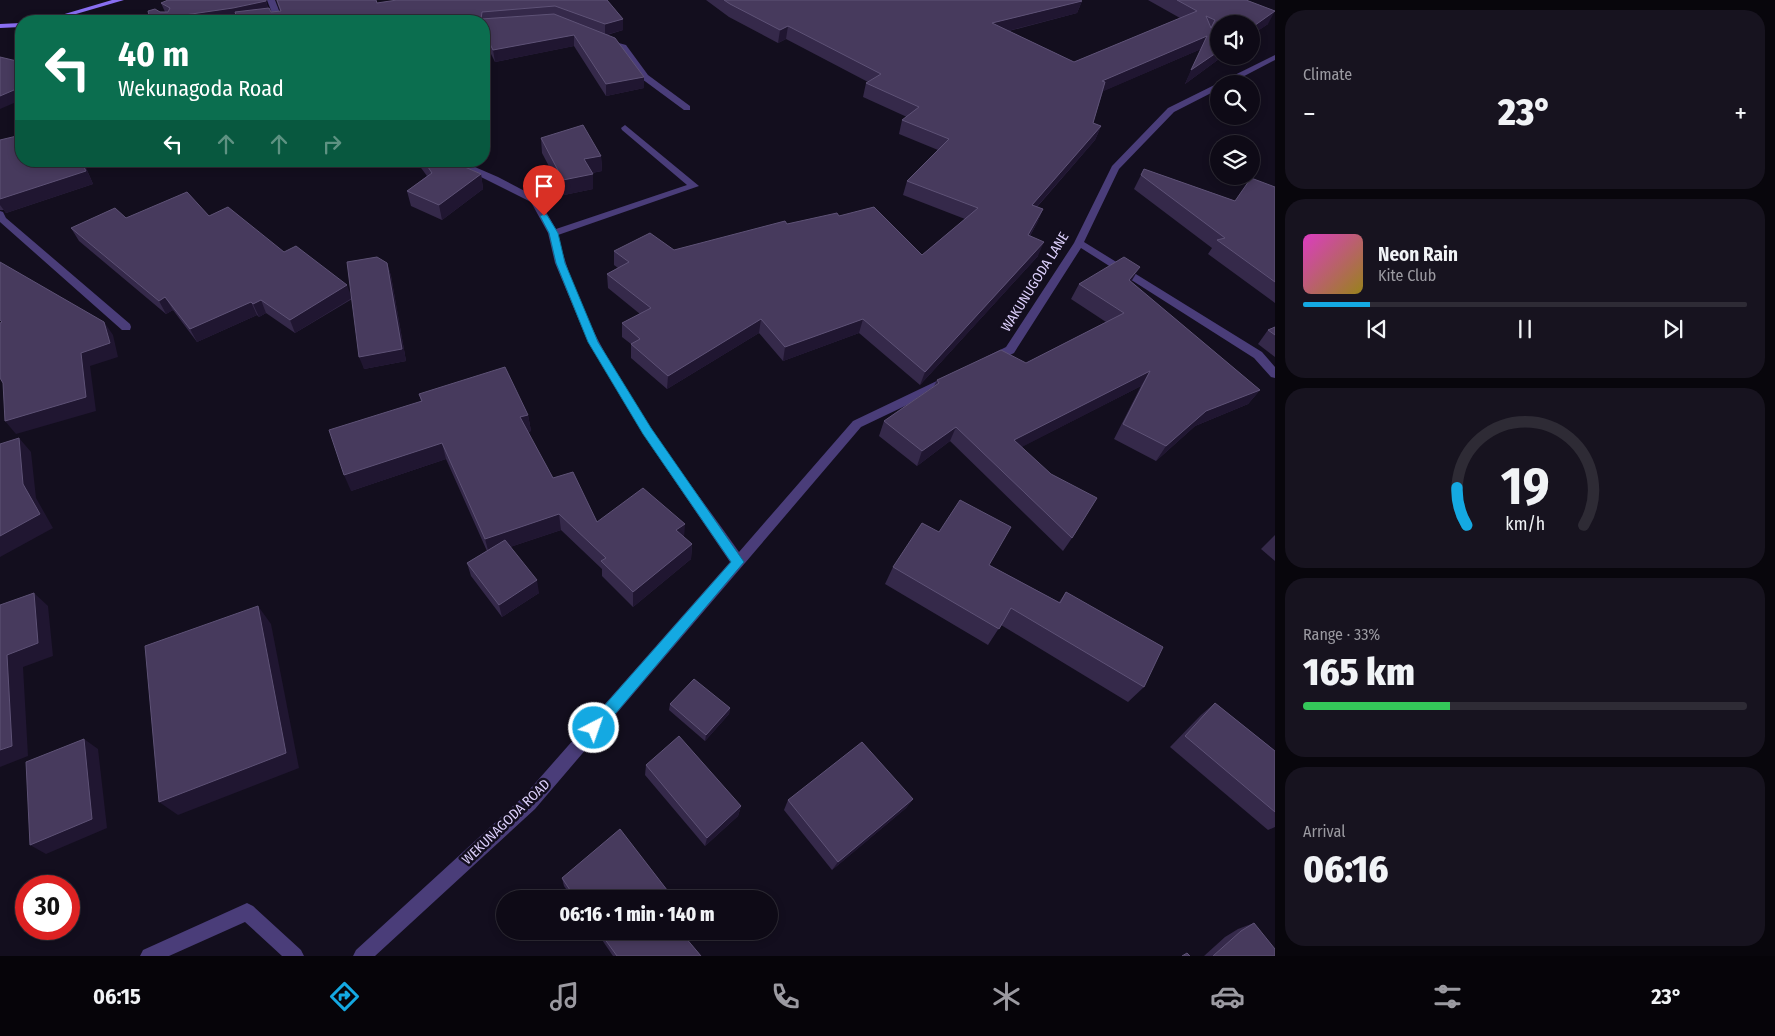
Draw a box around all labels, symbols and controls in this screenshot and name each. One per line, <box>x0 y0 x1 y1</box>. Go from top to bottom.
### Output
map controls <box>1210 15 1260 185</box>
button: sound <box>1210 15 1260 65</box>
text: 40 m <box>118 33 189 75</box>
icon: left <box>35 35 100 100</box>
text: Climate <box>1303 65 1352 84</box>
text: Wekunagoda Road <box>118 75 284 102</box>
button: search <box>1210 75 1260 125</box>
text: 23° <box>1498 89 1552 135</box>
text: − <box>1303 97 1316 130</box>
text: + <box>1734 97 1747 130</box>
icon: left <box>159 130 187 158</box>
icon: ahead <box>212 130 240 158</box>
icon: ahead <box>265 130 293 158</box>
icon: right <box>318 130 346 158</box>
button: layers <box>1210 135 1260 185</box>
pin <box>523 165 565 216</box>
icon: arrive <box>530 172 558 200</box>
street label: WAKUNUGODA LANE <box>998 229 1073 335</box>
text: Neon Rain <box>1378 243 1458 266</box>
text: Kite Club <box>1378 266 1436 285</box>
icon: previous <box>1363 315 1391 343</box>
icon: pause <box>1511 315 1539 343</box>
icon: next <box>1659 315 1687 343</box>
text: 19 <box>1501 455 1549 518</box>
text: km/h <box>1505 513 1545 535</box>
text: Range · 33% <box>1303 625 1380 644</box>
text: 165 km <box>1303 649 1415 695</box>
position arrow <box>567 701 619 753</box>
street label: WEKUNAGODA ROAD <box>459 776 553 868</box>
text: Arrival <box>1303 822 1345 841</box>
text: 06:16 <box>1303 846 1389 892</box>
speed limit sign: 30 <box>15 875 80 940</box>
text: 06:16 · 1 min · 140 m <box>559 903 715 926</box>
icon: directions <box>327 979 362 1014</box>
icon: music <box>547 979 582 1014</box>
icon: phone <box>768 979 803 1014</box>
icon: climate <box>989 979 1024 1014</box>
icon: car <box>1210 979 1245 1014</box>
icon: filters <box>1430 979 1465 1014</box>
text: 06:15 <box>93 983 141 1010</box>
text: 23° <box>1651 983 1682 1010</box>

